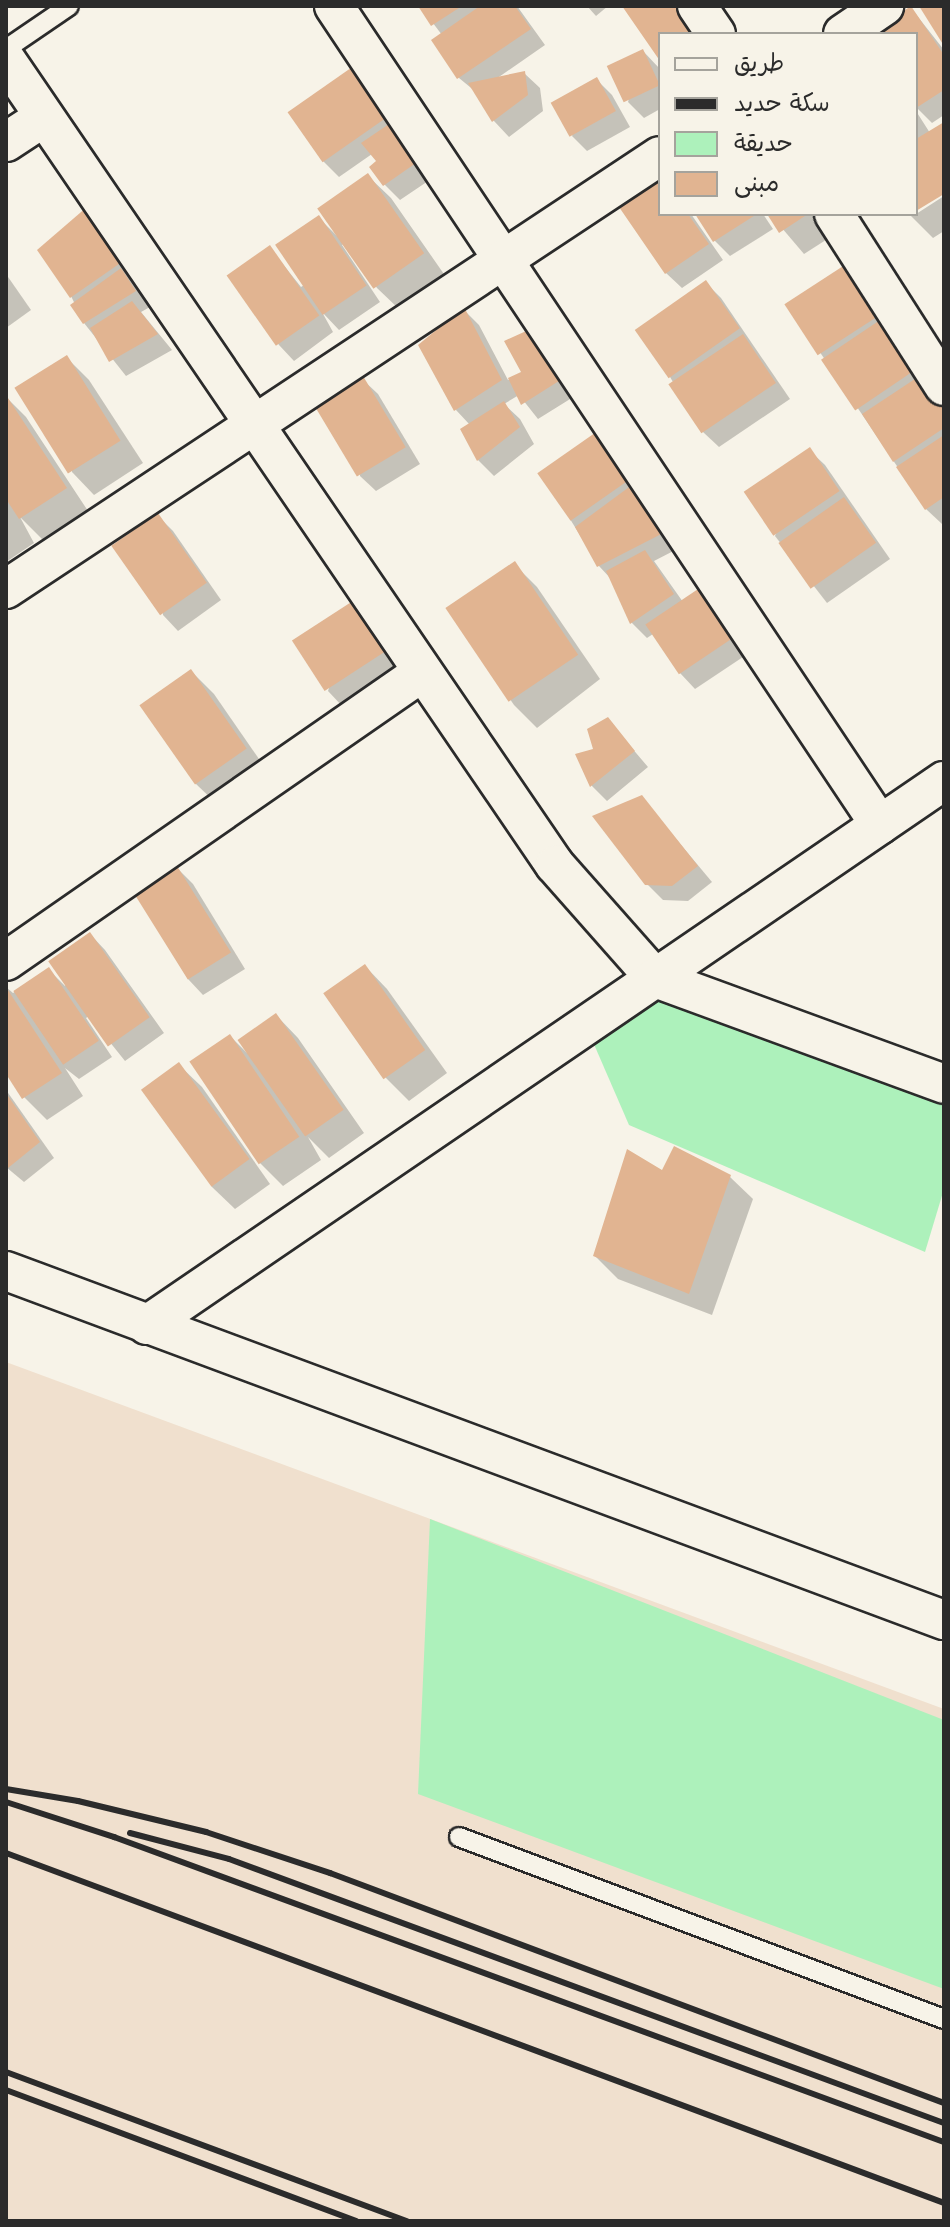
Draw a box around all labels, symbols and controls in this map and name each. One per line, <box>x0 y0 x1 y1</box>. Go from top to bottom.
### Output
legend <box>658 32 918 216</box>
text: طريق <box>734 49 784 77</box>
text: سكة حديد <box>734 89 830 117</box>
text: حديقة <box>734 129 793 157</box>
text: مبنى <box>734 169 779 197</box>

